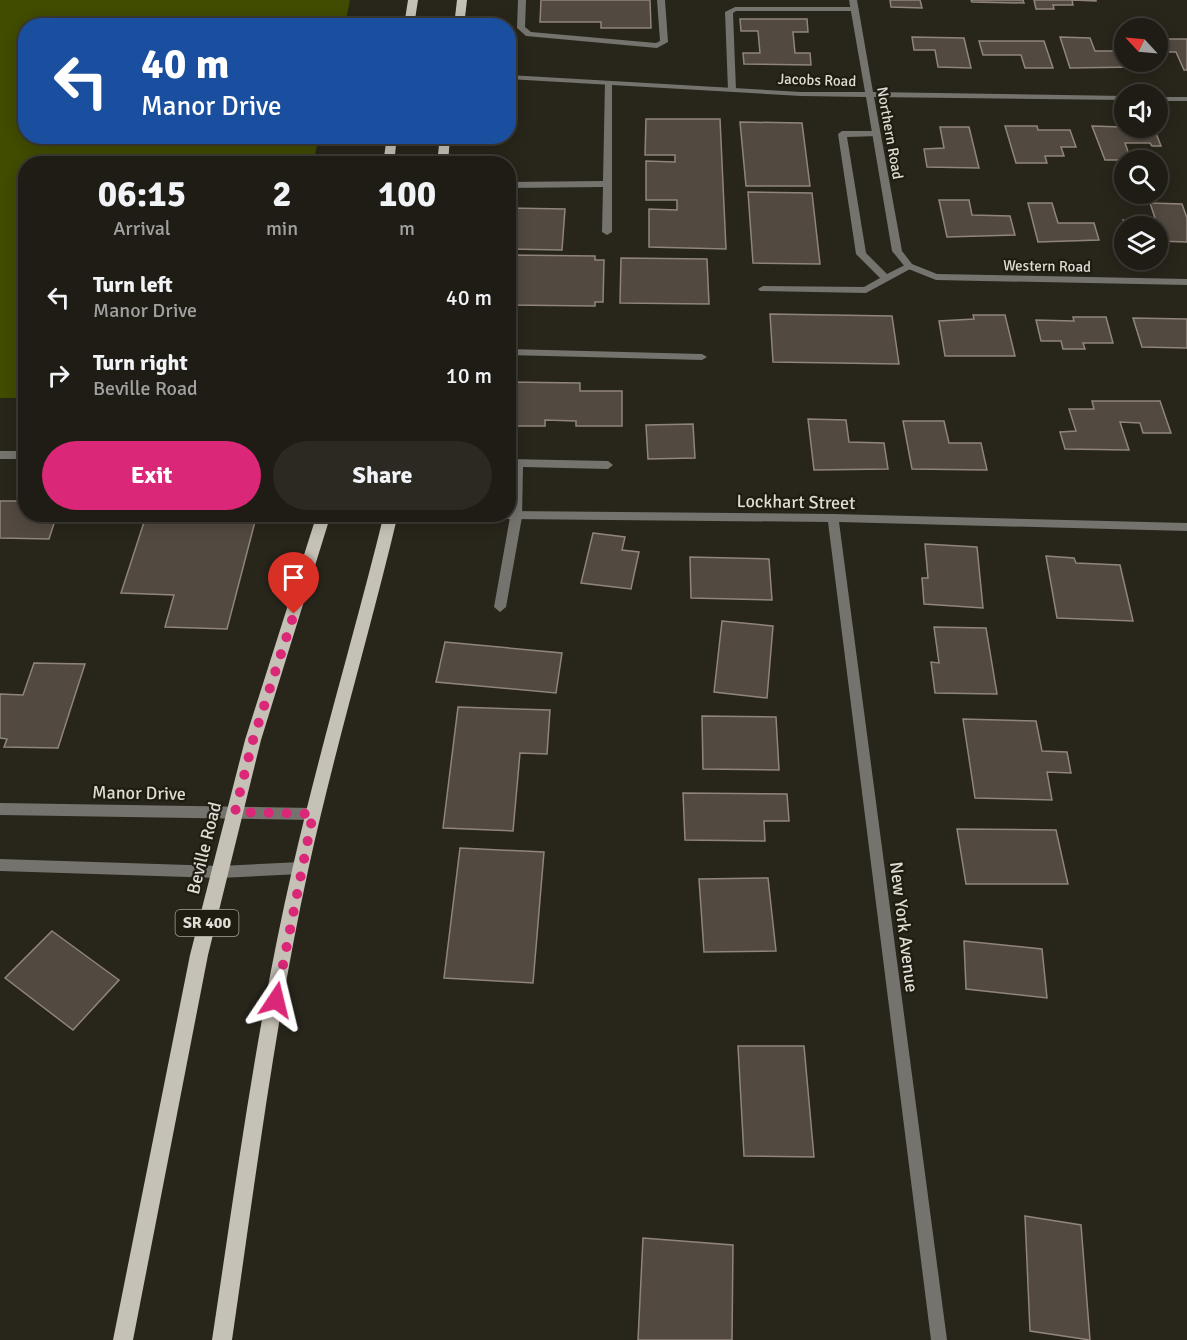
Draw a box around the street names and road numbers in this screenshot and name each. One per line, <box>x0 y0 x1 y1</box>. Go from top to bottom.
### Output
street label: Jacobs Road <box>777 70 857 90</box>
street label: Northern Road <box>873 85 907 181</box>
street label: Western Road <box>1003 256 1091 276</box>
street label: Lockhart Street <box>736 490 856 514</box>
street label: Manor Drive <box>92 781 186 805</box>
street label: Beville Road <box>182 800 226 896</box>
street label: New York Avenue <box>885 861 923 993</box>
road number: SR 400 <box>176 910 238 936</box>

